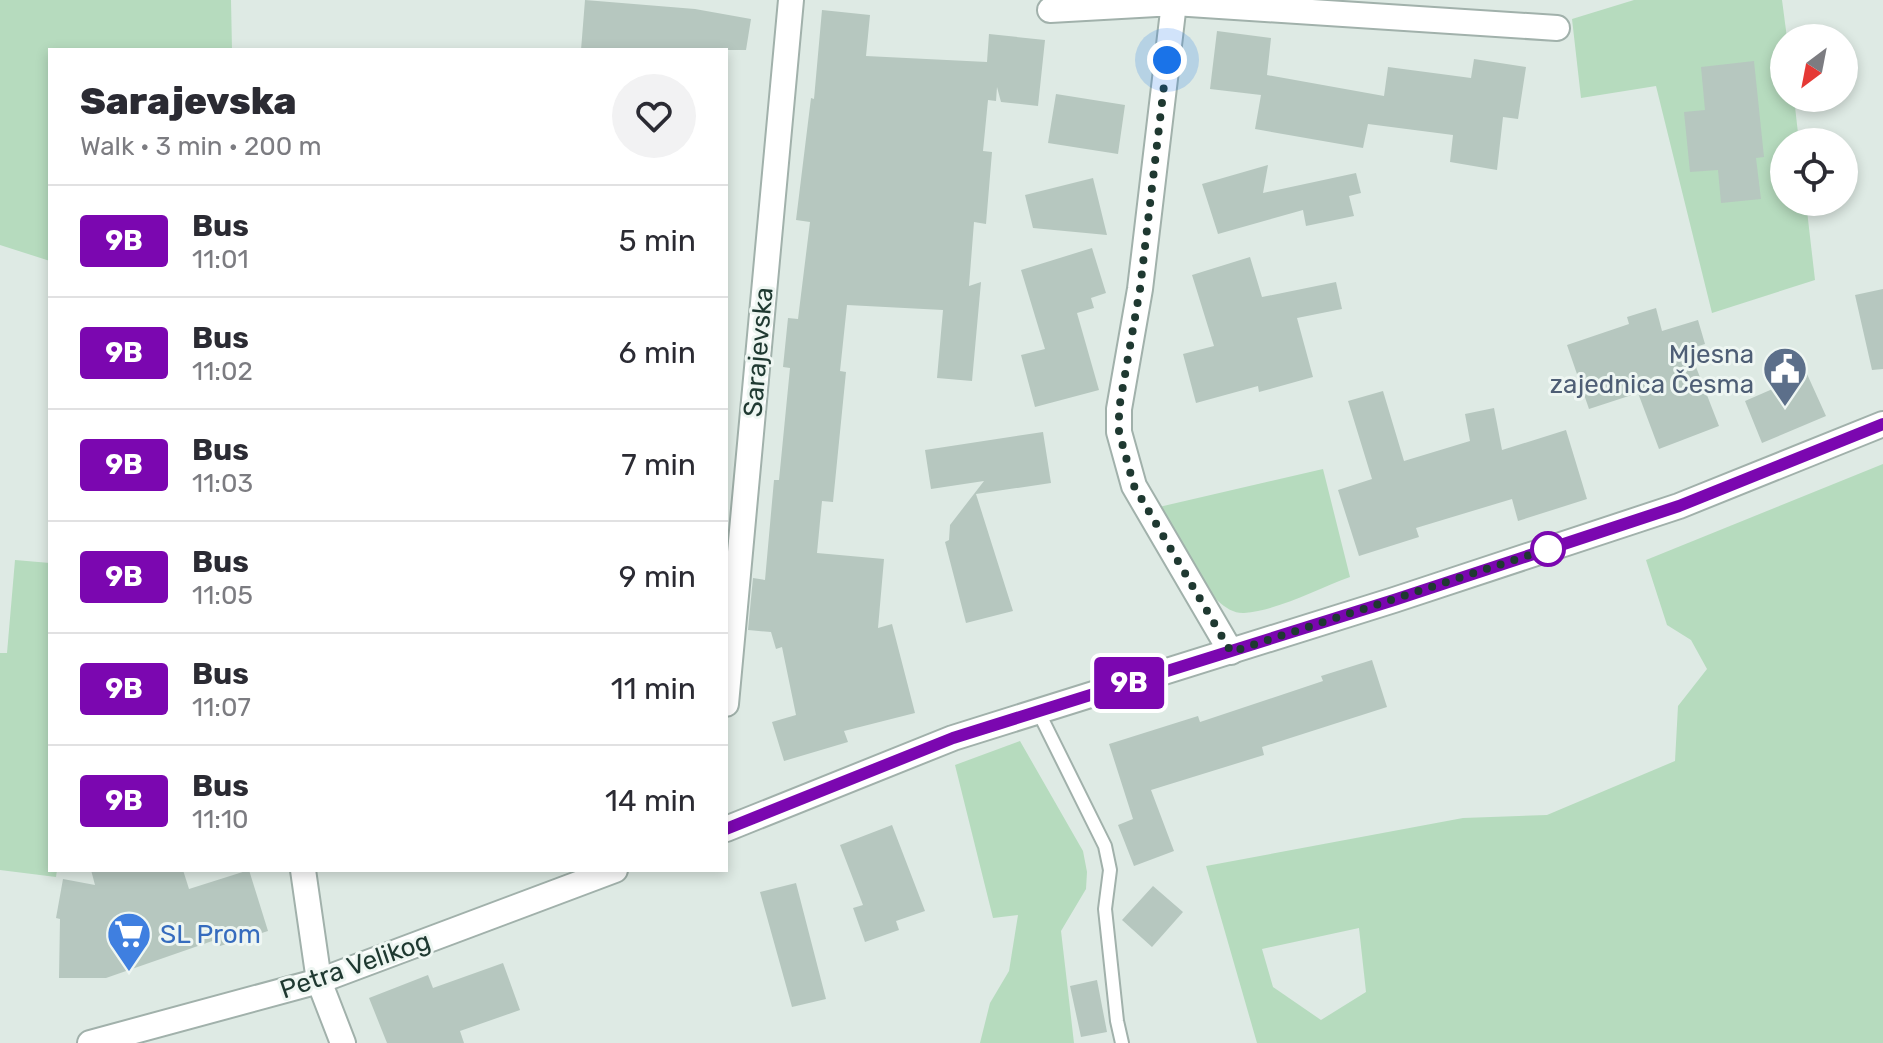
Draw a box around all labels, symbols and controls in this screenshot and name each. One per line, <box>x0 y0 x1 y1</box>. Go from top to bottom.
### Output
north arrow <box>1770 24 1858 112</box>
map controls <box>1770 24 1858 216</box>
your location <box>1147 40 1187 80</box>
button: heart <box>612 74 696 158</box>
text: Sarajevska <box>80 78 297 124</box>
button: locate <box>1770 128 1858 216</box>
text: Walk · 3 min · 200 m <box>80 131 322 162</box>
text: Bus <box>192 208 249 244</box>
text: 5 min <box>619 223 696 259</box>
text: 9B <box>105 224 143 257</box>
text: 11:01 <box>192 244 249 275</box>
street label: Sarajevska <box>737 286 780 418</box>
text: Bus <box>192 320 249 356</box>
text: 6 min <box>618 335 696 371</box>
text: 9B <box>105 336 143 369</box>
place label: Mjesna zajednica Česma <box>1550 339 1754 400</box>
public building icon: Mjesna zajednica Česma <box>1761 345 1809 408</box>
text: 11:02 <box>192 356 253 387</box>
text: Bus <box>192 432 249 468</box>
text: 7 min <box>621 447 696 483</box>
text: 9B <box>105 448 143 481</box>
text: 11:03 <box>192 468 253 499</box>
unlabelled marker <box>1531 532 1565 566</box>
text: Bus <box>192 544 249 580</box>
text: 9 min <box>619 559 696 595</box>
text: 9B <box>105 560 143 593</box>
text: 11:05 <box>192 580 253 611</box>
text: Bus <box>192 656 249 692</box>
line badge: 9B <box>1093 657 1165 709</box>
text: 9B <box>1110 666 1148 699</box>
text: 11 min <box>611 671 696 707</box>
text: 9B <box>105 672 143 705</box>
text: 11:07 <box>192 692 251 723</box>
text: Bus <box>192 768 249 804</box>
text: 14 min <box>605 783 696 819</box>
text: 9B <box>105 784 143 817</box>
text: 11:10 <box>192 804 249 835</box>
supermarket icon: SL Prom <box>105 910 153 973</box>
place label: SL Prom <box>160 919 261 950</box>
street label: Petra Velikog <box>276 925 434 1006</box>

